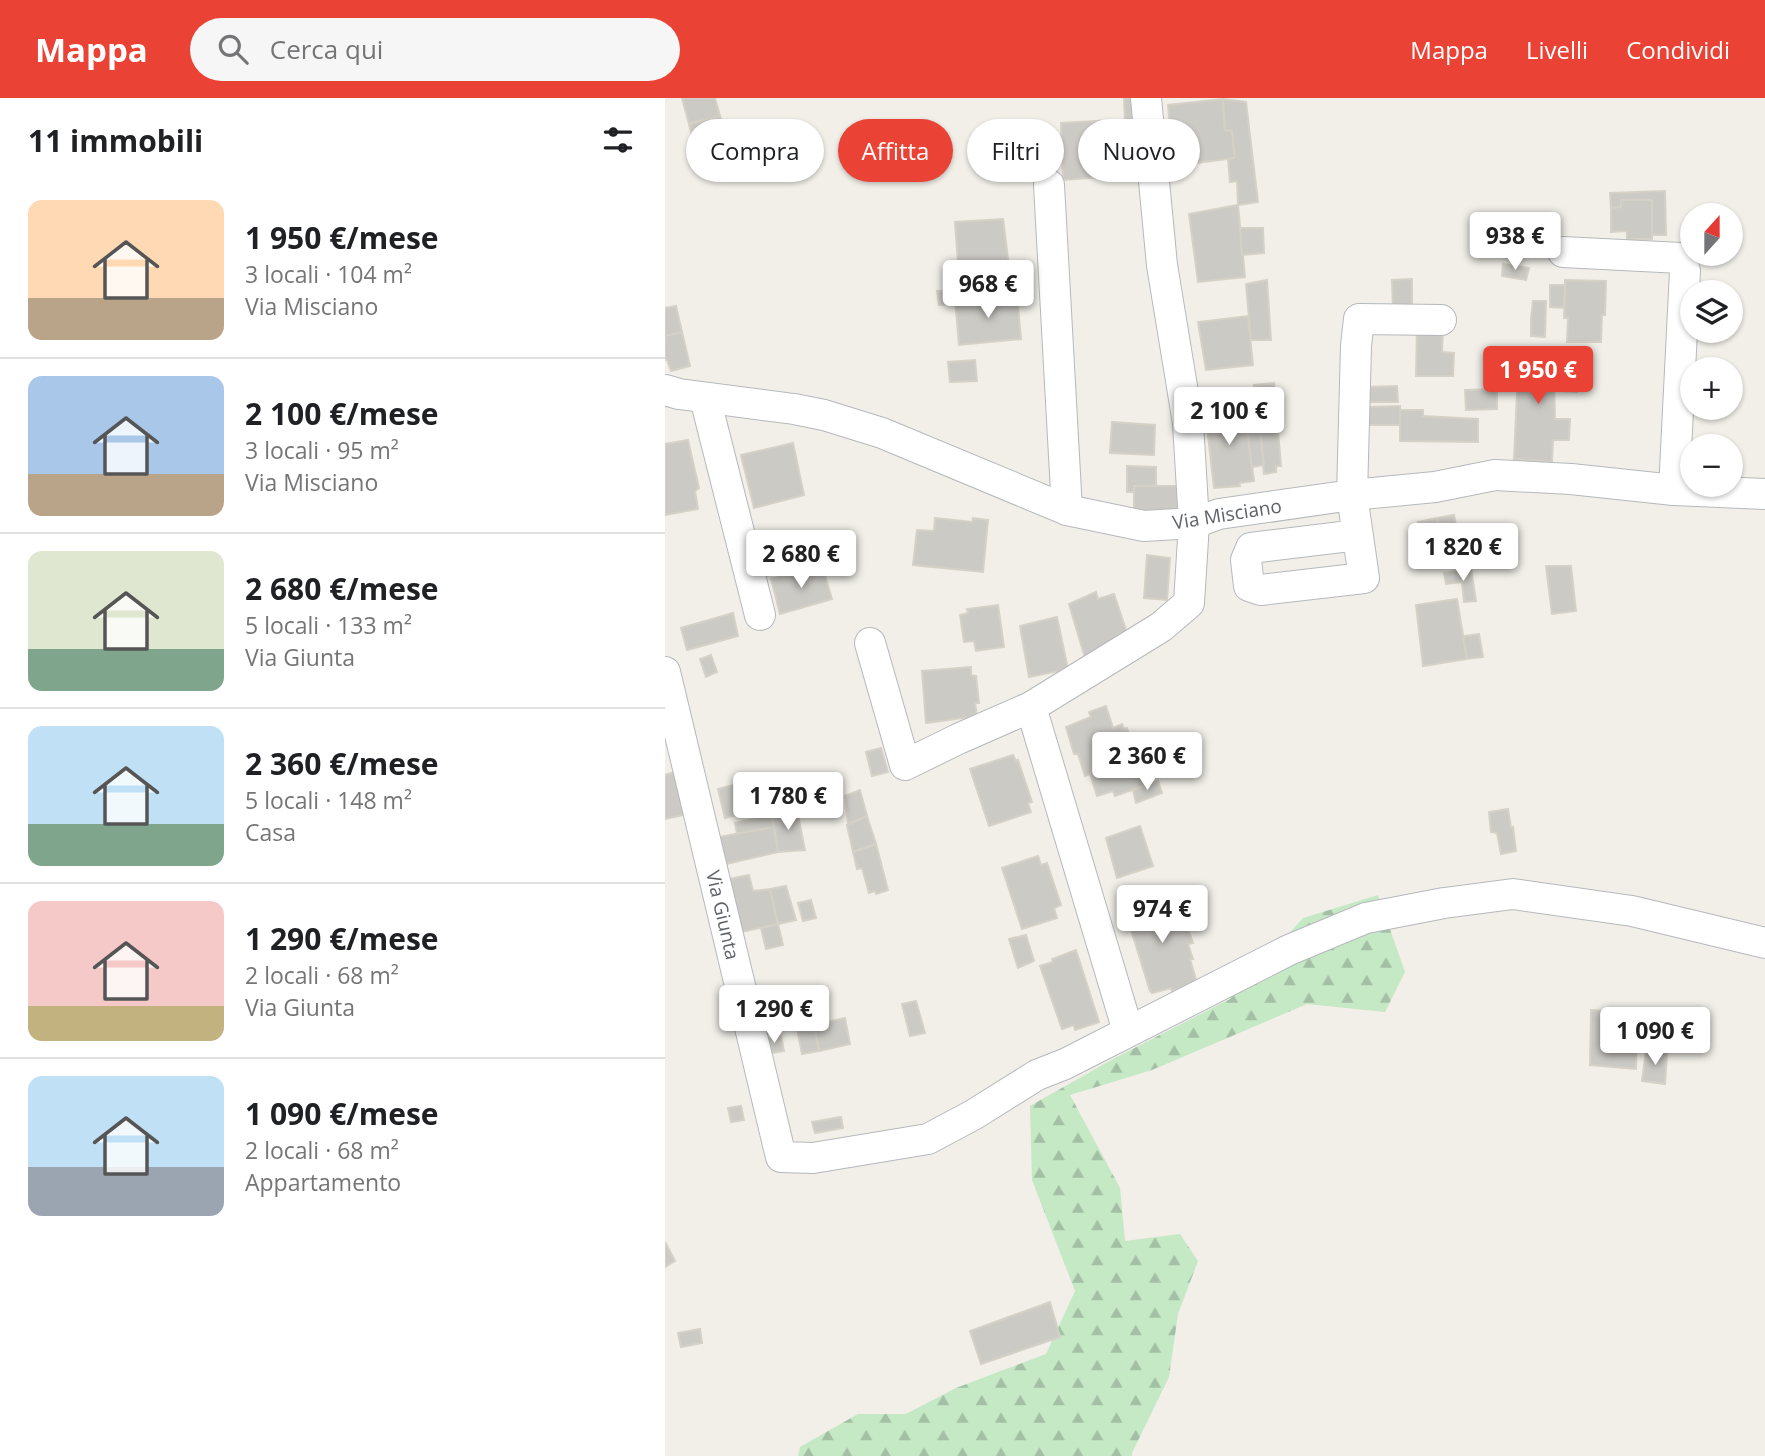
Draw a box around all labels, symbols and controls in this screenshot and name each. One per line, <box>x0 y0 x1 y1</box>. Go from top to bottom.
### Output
search box <box>190 18 680 81</box>
text: Mappa <box>35 27 148 72</box>
icon: search <box>214 30 252 68</box>
text: Cerca qui <box>270 31 383 67</box>
text: Mappa <box>1410 33 1488 66</box>
text: Livelli <box>1526 33 1588 66</box>
text: Condividi <box>1626 33 1730 66</box>
chip: Compra <box>686 119 824 182</box>
chip: Affitta <box>838 119 953 182</box>
chip: Filtri <box>967 119 1064 182</box>
chip: Nuovo <box>1078 119 1200 182</box>
text: 11 immobili <box>28 120 203 161</box>
icon: filters <box>599 121 637 159</box>
north arrow <box>1680 203 1743 266</box>
map controls <box>1680 203 1743 497</box>
pin: 938 € <box>1466 212 1564 272</box>
text: 1 950 €/mese <box>245 217 439 258</box>
text: 938 € <box>1486 219 1544 251</box>
icon: home <box>84 228 168 312</box>
text: 3 locali · 104 m² <box>245 258 412 290</box>
pin: 968 € <box>939 260 1037 320</box>
text: 968 € <box>959 267 1017 299</box>
button: layers <box>1680 280 1743 343</box>
text: Via Misciano <box>245 290 378 322</box>
pin: 1 950 € <box>1473 346 1603 406</box>
text: 1 950 € <box>1499 353 1577 385</box>
button: + <box>1680 357 1743 420</box>
pin: 2 100 € <box>1164 388 1294 447</box>
text: 2 100 €/mese <box>245 393 439 434</box>
text: 2 100 € <box>1190 394 1268 426</box>
icon: home <box>84 404 168 488</box>
text: 3 locali · 95 m² <box>245 434 399 466</box>
button: − <box>1680 434 1743 497</box>
text: Via Misciano <box>245 466 378 498</box>
street label: Via Misciano <box>1171 493 1283 535</box>
pin: 1 820 € <box>1398 524 1528 583</box>
text: 1 820 € <box>1424 530 1502 562</box>
pin: 2 680 € <box>736 531 866 590</box>
text: 2 680 € <box>762 537 840 569</box>
text: 2 680 €/mese <box>245 568 439 609</box>
icon: home <box>84 579 168 663</box>
text: 5 locali · 133 m² <box>245 609 412 641</box>
text: Via Giunta <box>245 641 355 673</box>
pin: 2 360 € <box>1082 732 1212 792</box>
text: 2 360 € <box>1108 739 1186 771</box>
text: 2 360 €/mese <box>245 743 439 784</box>
icon: home <box>84 754 168 838</box>
pin: 1 780 € <box>723 772 853 832</box>
text: 1 780 € <box>749 779 827 811</box>
text: 5 locali · 148 m² <box>245 784 412 816</box>
text: Casa <box>245 816 296 848</box>
street label: Via Giunta <box>700 868 746 962</box>
pin: 974 € <box>1113 886 1211 945</box>
text: 974 € <box>1133 892 1191 924</box>
text: 1 290 €/mese <box>245 918 439 959</box>
icon: home <box>84 929 168 1013</box>
text: 2 locali · 68 m² <box>245 959 399 991</box>
pin: 1 290 € <box>709 986 839 1045</box>
text: Via Giunta <box>245 991 355 1023</box>
text: 1 290 € <box>735 992 813 1024</box>
pin: 1 090 € <box>1590 1007 1720 1067</box>
text: 1 090 € <box>1616 1014 1694 1046</box>
text: 1 090 €/mese <box>245 1093 439 1134</box>
icon: home <box>84 1104 168 1188</box>
text: 2 locali · 68 m² <box>245 1134 399 1166</box>
text: Appartamento <box>245 1166 401 1198</box>

